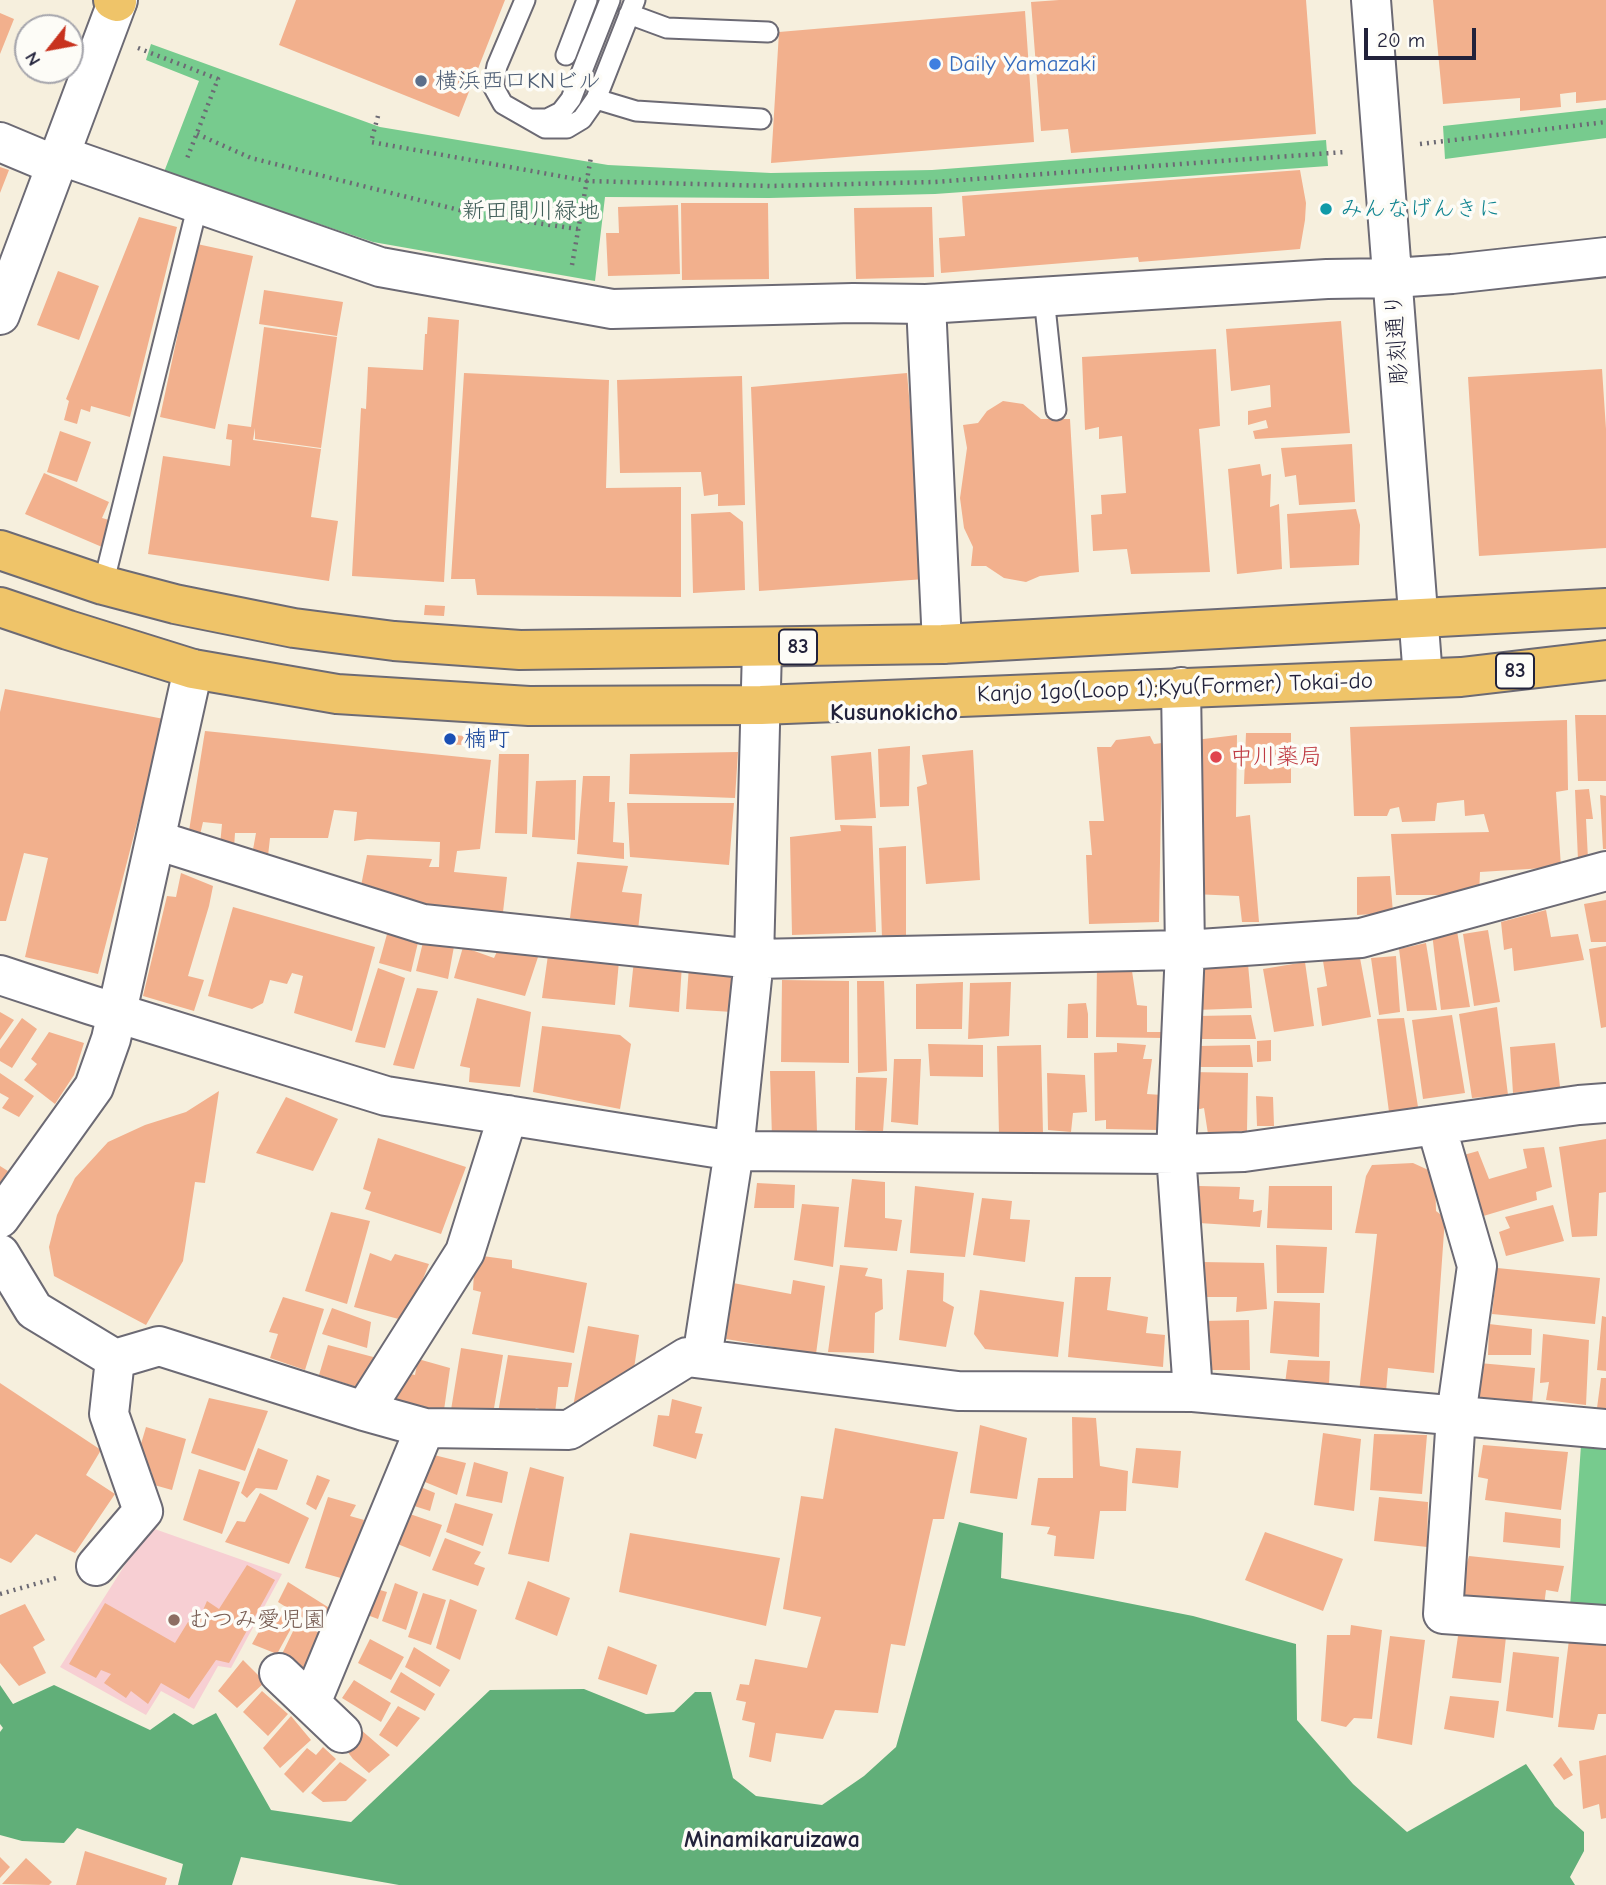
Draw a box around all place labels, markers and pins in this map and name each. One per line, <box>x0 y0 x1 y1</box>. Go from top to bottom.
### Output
place label: Daily Yamazaki <box>949 50 1096 78</box>
marker: Daily Yamazaki <box>927 56 943 72</box>
place label: 横浜西口KNビル <box>435 67 601 95</box>
marker: 横浜西口KNビル <box>413 73 429 89</box>
place label: みんなげんきに <box>1340 195 1501 223</box>
marker: みんなげんきに <box>1318 201 1334 217</box>
place label: 楠町 <box>464 725 510 753</box>
marker: 楠町 <box>442 731 458 747</box>
place label: 中川薬局 <box>1230 743 1322 771</box>
marker: 中川薬局 <box>1208 749 1224 765</box>
place label: むつみ愛児園 <box>188 1606 326 1634</box>
marker: むつみ愛児園 <box>166 1612 182 1628</box>

